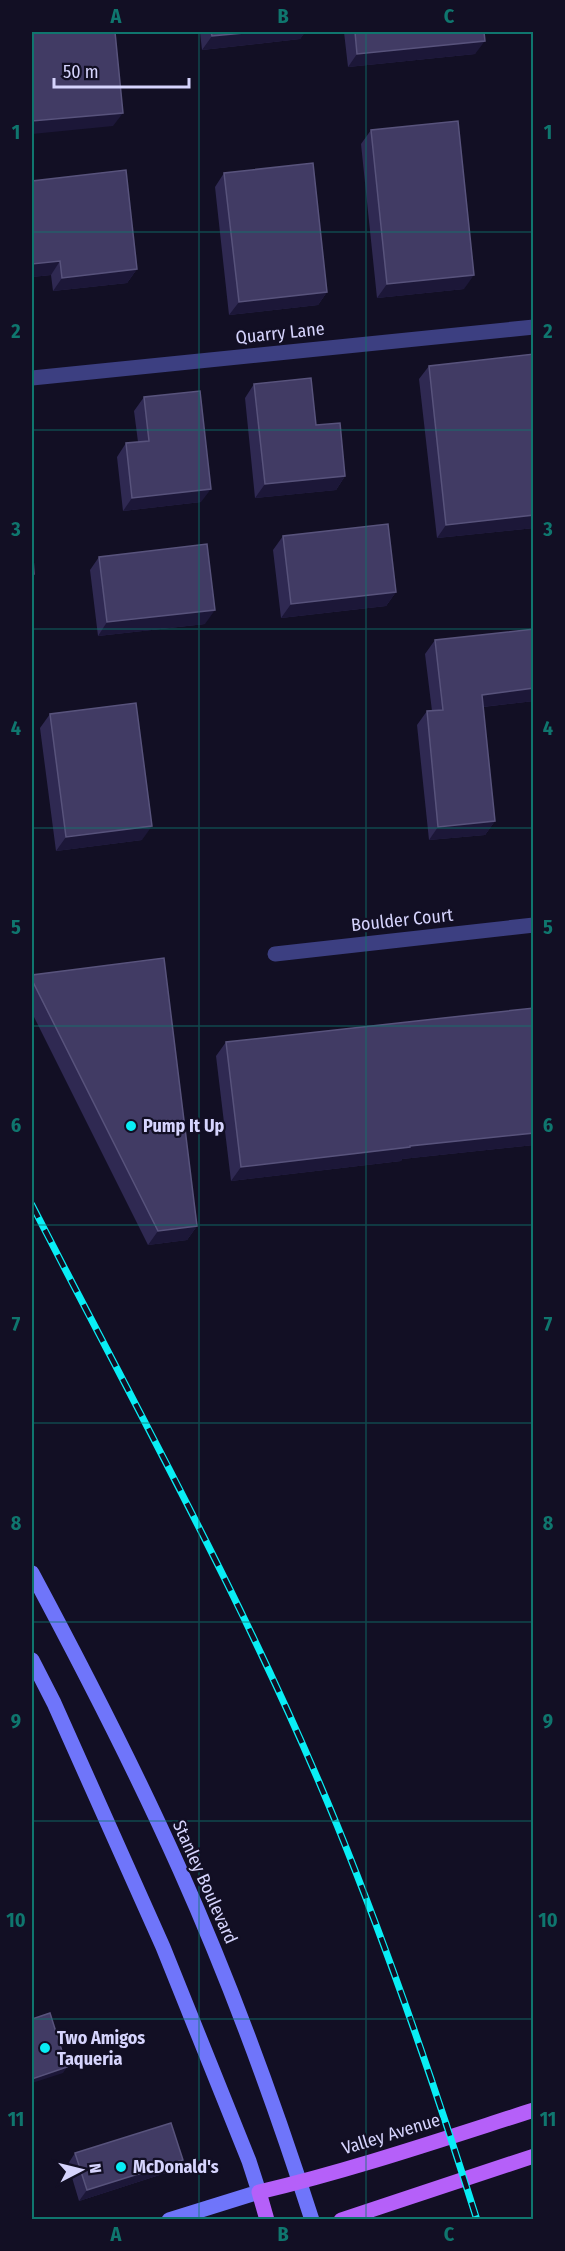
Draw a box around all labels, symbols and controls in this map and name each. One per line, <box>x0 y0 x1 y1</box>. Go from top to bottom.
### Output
text: A <box>110 4 123 28</box>
text: B <box>277 4 289 28</box>
text: C <box>444 4 455 28</box>
scale bar <box>54 51 189 89</box>
text: 50 m <box>63 61 99 83</box>
text: 1 <box>12 120 20 144</box>
text: 1 <box>544 120 552 144</box>
street label: Quarry Lane <box>234 317 326 349</box>
text: 2 <box>10 319 21 343</box>
text: 2 <box>542 319 553 343</box>
text: 3 <box>10 517 21 541</box>
text: 3 <box>542 517 553 541</box>
text: 4 <box>11 716 21 740</box>
text: 4 <box>543 716 553 740</box>
street label: Boulder Court <box>350 904 454 936</box>
text: 5 <box>11 915 21 939</box>
text: 5 <box>543 915 553 939</box>
text: 6 <box>11 1113 21 1137</box>
text: 6 <box>543 1113 553 1137</box>
place label: Pump It Up <box>143 1115 224 1137</box>
marker: Pump It Up <box>124 1119 138 1133</box>
text: 7 <box>12 1312 21 1336</box>
text: 7 <box>544 1312 553 1336</box>
text: 8 <box>11 1511 22 1535</box>
text: 8 <box>543 1511 554 1535</box>
text: 9 <box>11 1709 21 1733</box>
text: 9 <box>543 1709 553 1733</box>
street label: Stanley Boulevard <box>168 1817 242 1947</box>
text: 10 <box>6 1908 26 1932</box>
text: 10 <box>538 1908 558 1932</box>
place label: Two Amigos Taqueria <box>57 2027 145 2070</box>
marker: Two Amigos Taqueria <box>38 2041 52 2055</box>
text: 11 <box>8 2107 24 2131</box>
text: 11 <box>540 2107 556 2131</box>
street label: Valley Avenue <box>339 2109 443 2159</box>
north arrow <box>51 2140 111 2200</box>
place label: McDonald's <box>133 2156 219 2178</box>
marker: McDonald's <box>114 2160 128 2174</box>
text: N <box>85 2162 105 2174</box>
text: A <box>110 2222 123 2246</box>
text: B <box>277 2222 289 2246</box>
text: C <box>444 2222 455 2246</box>

